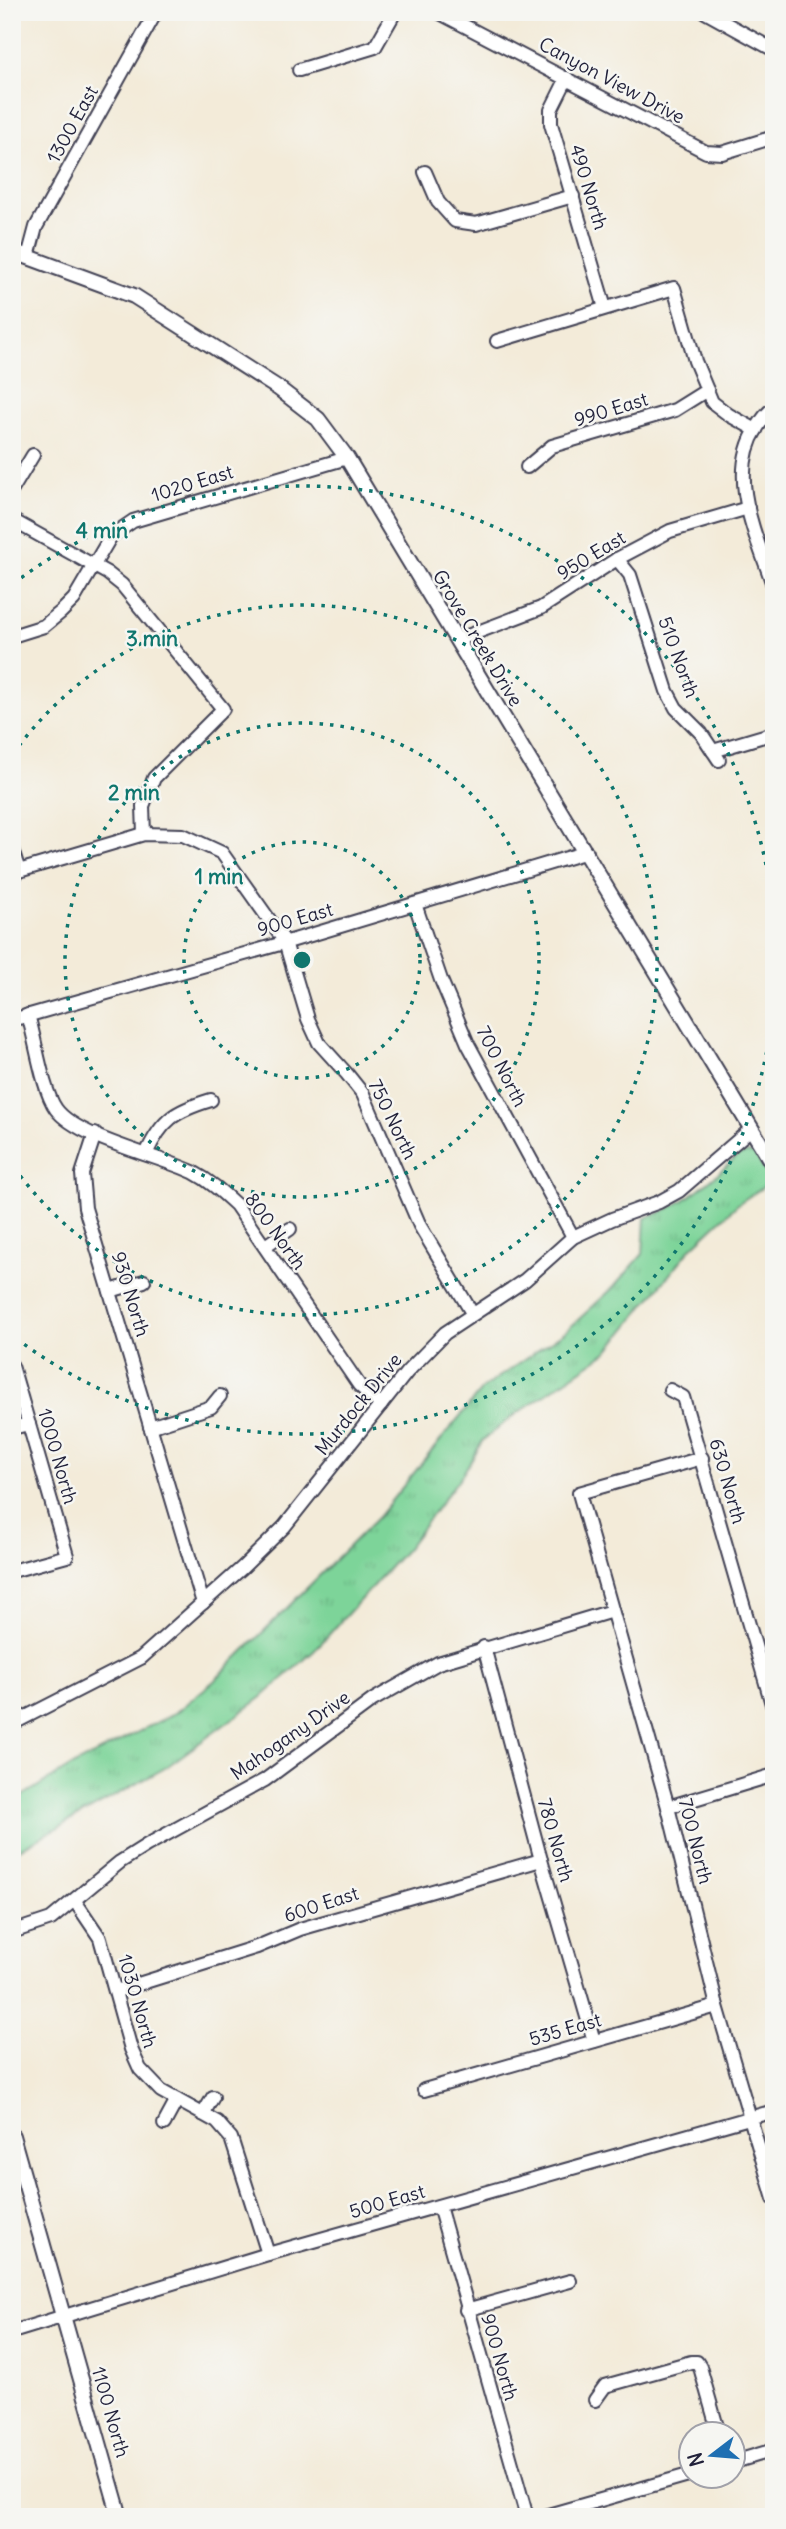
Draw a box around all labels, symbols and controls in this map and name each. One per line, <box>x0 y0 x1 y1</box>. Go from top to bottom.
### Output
street label: Canyon View Drive <box>535 31 689 129</box>
street label: 1300 East <box>41 81 103 167</box>
street label: 490 North <box>565 142 613 232</box>
street label: 990 East <box>571 386 651 432</box>
street label: 1020 East <box>148 459 236 507</box>
text: 4 min <box>76 517 128 544</box>
street label: 950 East <box>552 525 630 585</box>
street label: Grove Creek Drive <box>428 565 528 711</box>
street label: 510 North <box>653 613 705 701</box>
text: 3 min <box>126 625 178 652</box>
text: 2 min <box>108 779 160 806</box>
text: 1 min <box>195 863 243 890</box>
street label: 900 East <box>255 897 335 941</box>
centre of rings <box>290 948 314 972</box>
street label: 700 North <box>471 1022 533 1111</box>
street label: 750 North <box>363 1075 423 1163</box>
street label: 800 North <box>240 1188 312 1274</box>
street label: 930 North <box>107 1249 155 1339</box>
street label: Murdock Drive <box>309 1348 407 1460</box>
street label: 1000 North <box>33 1405 83 1507</box>
street label: 630 North <box>704 1436 752 1526</box>
street label: Mahogany Drive <box>226 1685 354 1785</box>
street label: 780 North <box>533 1795 579 1885</box>
street label: 700 North <box>674 1796 718 1886</box>
street label: 600 East <box>281 1881 361 1927</box>
street label: 1030 North <box>113 1951 163 2051</box>
street label: 535 East <box>526 2007 604 2051</box>
street label: 500 East <box>347 2179 427 2223</box>
street label: 900 North <box>476 2311 524 2403</box>
street label: 1100 North <box>87 2364 135 2460</box>
north arrow <box>678 2420 748 2490</box>
text: N <box>682 2450 709 2469</box>

